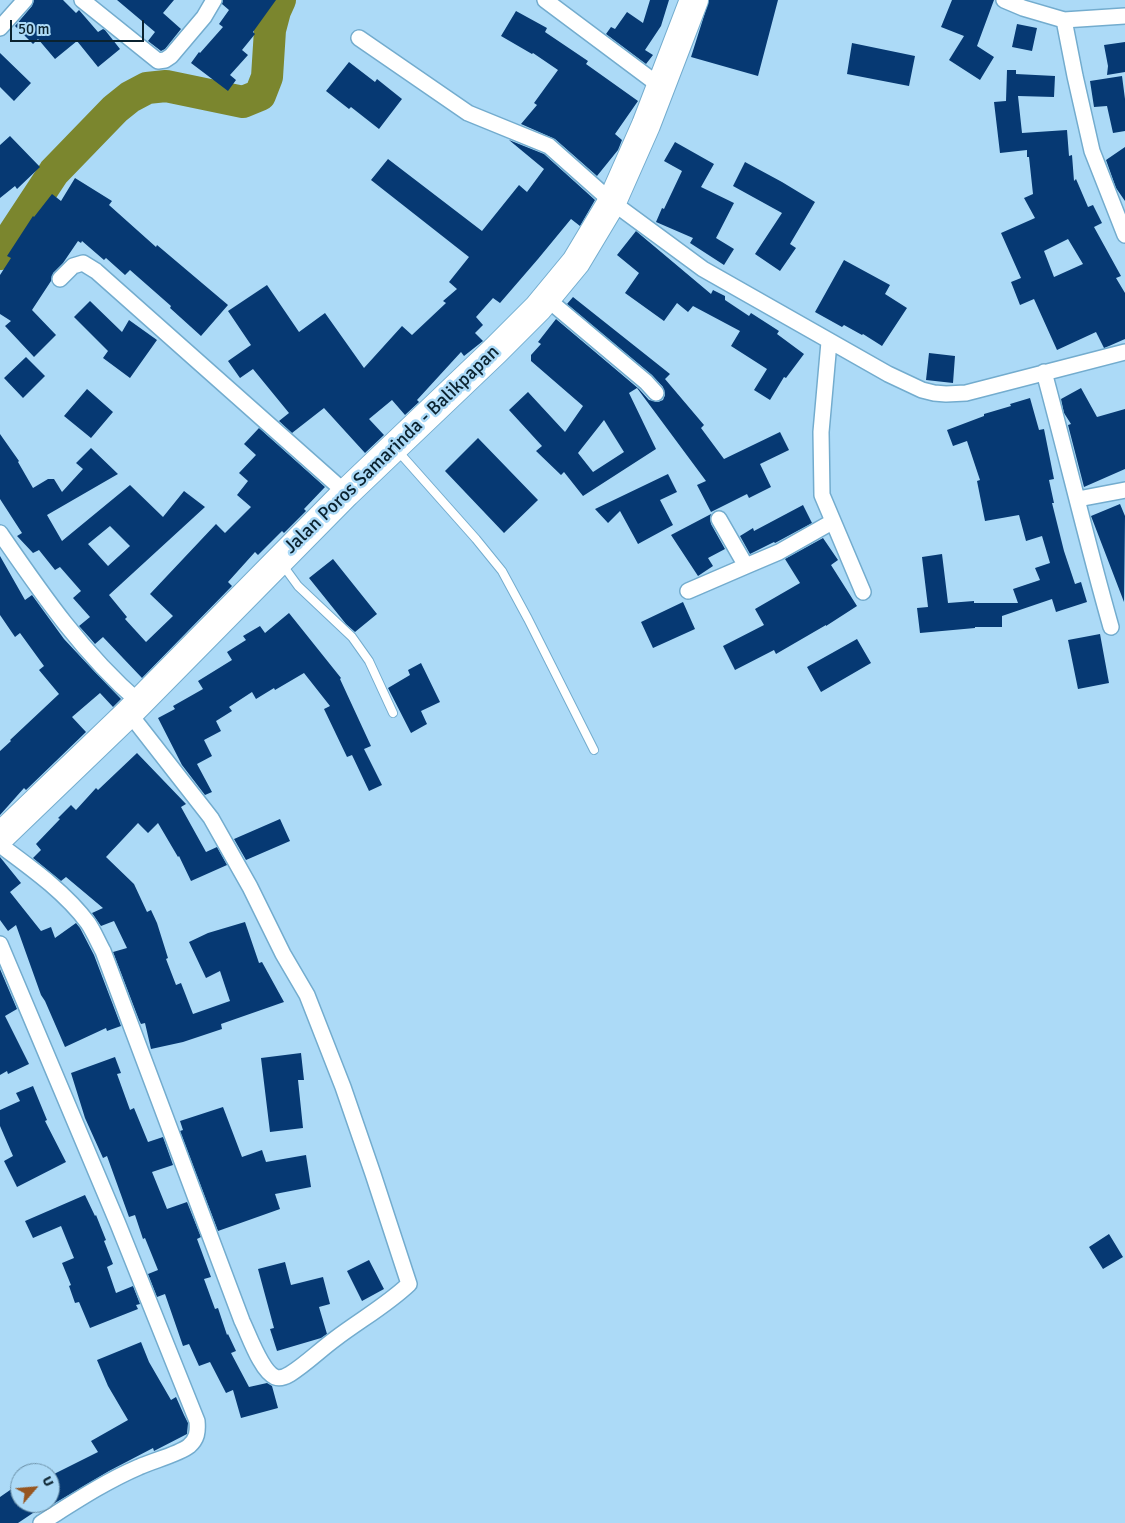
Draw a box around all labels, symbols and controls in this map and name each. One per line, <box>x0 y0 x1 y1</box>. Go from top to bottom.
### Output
scale bar <box>12 10 146 42</box>
text: 50 m <box>18 20 49 38</box>
street label: Jalan Poros Samarinda - Balikpapan <box>280 341 504 559</box>
north arrow <box>10 1463 60 1513</box>
text: U <box>38 1473 58 1489</box>

